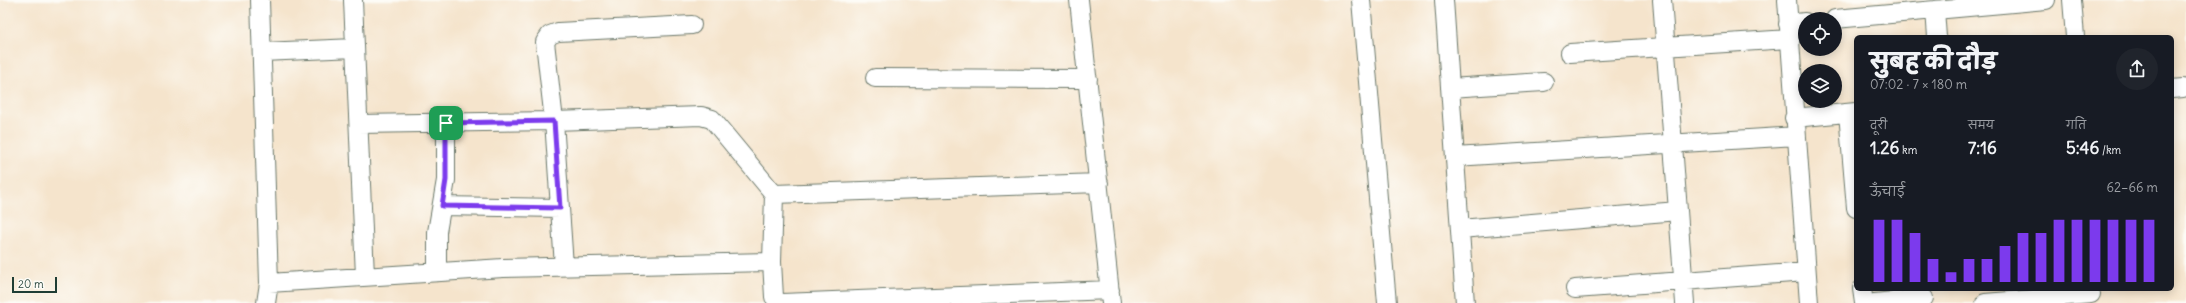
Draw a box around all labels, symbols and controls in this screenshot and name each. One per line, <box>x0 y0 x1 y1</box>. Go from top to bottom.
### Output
map controls <box>1798 12 1842 108</box>
button: locate <box>1798 12 1842 56</box>
text: सुबह की दौड़ <box>1870 47 1997 75</box>
button: share <box>2116 48 2158 90</box>
button: layers <box>1798 64 1842 108</box>
text: 07:02 · 7 × 180 m <box>1870 76 1967 93</box>
pin <box>429 106 463 140</box>
icon: arrive <box>435 112 457 134</box>
text: दूरी <box>1870 118 1887 132</box>
text: समय <box>1968 118 1994 132</box>
text: गति <box>2066 118 2086 132</box>
text: 1.26 <box>1870 137 1899 159</box>
text: 7:16 <box>1968 137 1997 159</box>
text: 5:46 <box>2066 137 2099 159</box>
text: km <box>1899 143 1917 157</box>
text: /km <box>2099 143 2121 157</box>
text: 62–66 m <box>2106 179 2158 196</box>
text: ऊँचाई <box>1870 183 1905 200</box>
scale bar <box>12 275 57 294</box>
text: 20 m <box>18 277 44 291</box>

